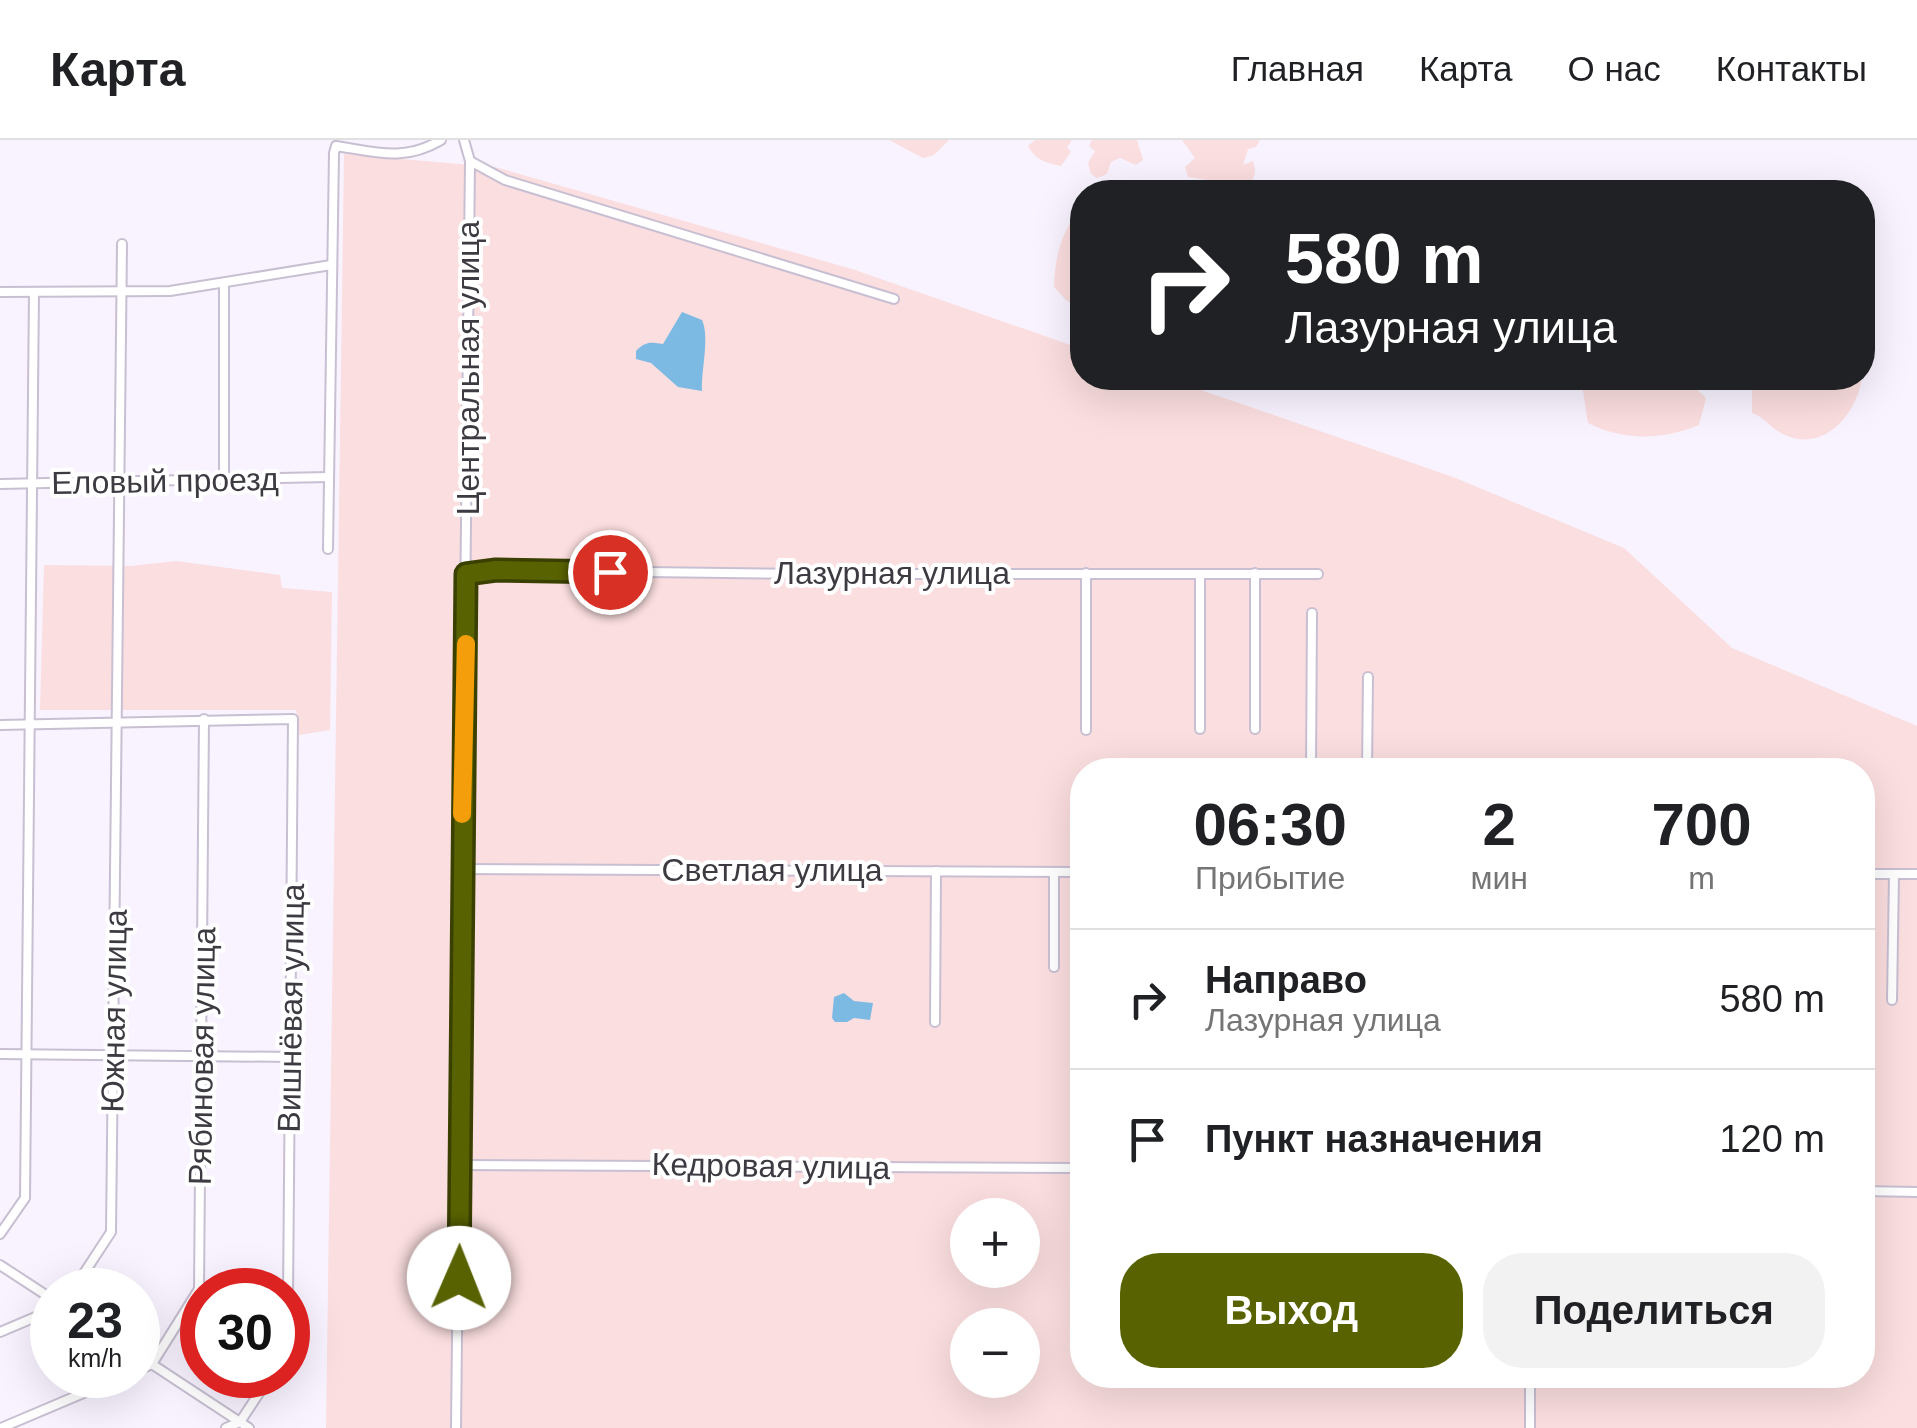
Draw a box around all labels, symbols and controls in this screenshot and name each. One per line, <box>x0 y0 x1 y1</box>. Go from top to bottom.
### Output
text: Карта <box>50 43 185 96</box>
text: Главная <box>1231 49 1364 88</box>
text: Карта <box>1419 49 1513 88</box>
text: О нас <box>1568 49 1661 88</box>
text: Контакты <box>1716 49 1867 88</box>
icon: right <box>1120 220 1250 350</box>
text: 580 m <box>1285 220 1483 298</box>
street label: Центральная улица <box>450 221 486 515</box>
text: Лазурная улица <box>1285 302 1617 353</box>
street label: Еловый проезд <box>51 461 279 501</box>
pin <box>568 530 653 615</box>
icon: arrive <box>583 545 638 600</box>
street label: Лазурная улица <box>774 555 1010 591</box>
text: 06:30 <box>1193 791 1347 858</box>
text: 2 <box>1482 791 1516 858</box>
text: 700 <box>1651 791 1752 858</box>
street label: Светлая улица <box>661 852 883 888</box>
text: Прибытие <box>1195 860 1345 896</box>
text: мин <box>1470 860 1528 896</box>
text: m <box>1688 860 1715 896</box>
street label: Вишнёвая улица <box>271 883 311 1133</box>
street label: Южная улица <box>94 909 134 1113</box>
street label: Рябиновая улица <box>182 927 222 1185</box>
text: Направо <box>1205 959 1367 1001</box>
icon: right <box>1120 972 1175 1027</box>
text: 580 m <box>1719 978 1825 1020</box>
text: Лазурная улица <box>1205 1002 1441 1038</box>
icon: arrive <box>1120 1112 1175 1167</box>
text: Пункт назначения <box>1205 1118 1543 1160</box>
text: 120 m <box>1719 1118 1825 1160</box>
street label: Кедровая улица <box>651 1146 891 1186</box>
map controls <box>950 1198 1040 1398</box>
button: + <box>950 1198 1040 1288</box>
position arrow <box>407 1226 511 1330</box>
button: Выход <box>1120 1253 1463 1368</box>
button: Поделиться <box>1483 1253 1825 1368</box>
speed limit sign: 30 <box>180 1268 310 1398</box>
text: 23 <box>67 1293 123 1349</box>
button: − <box>950 1308 1040 1398</box>
text: km/h <box>68 1344 122 1372</box>

